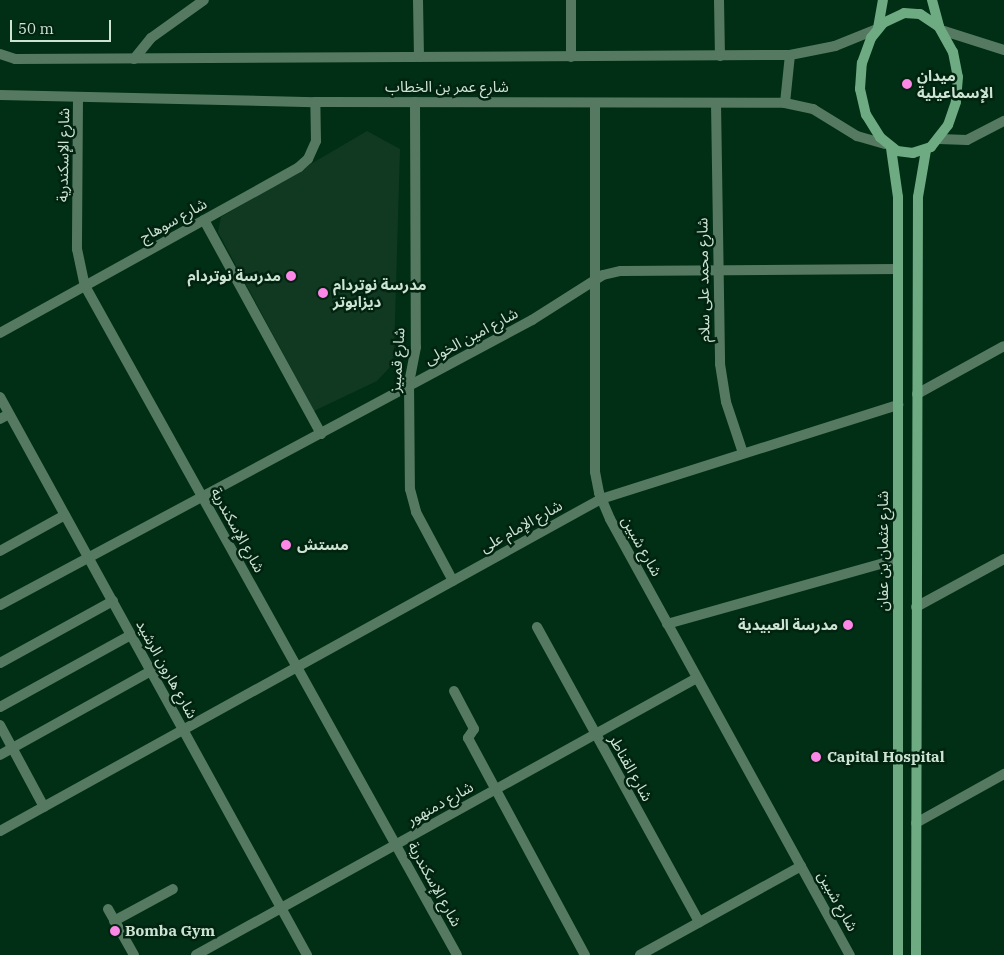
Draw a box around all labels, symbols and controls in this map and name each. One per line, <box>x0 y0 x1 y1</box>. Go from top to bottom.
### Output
scale bar <box>12 10 114 42</box>
text: 50 m <box>18 19 54 38</box>
place label: ميدان الإسماعيلية <box>917 66 993 101</box>
street label: شارع عمر بن الخطاب <box>385 78 509 96</box>
marker: ميدان الإسماعيلية <box>901 78 913 90</box>
street label: شارع الإسكندرية <box>53 108 73 202</box>
street label: شارع سوهاج <box>136 194 210 246</box>
street label: شارع محمد على سلام <box>693 217 713 343</box>
place label: مدرسة نوتردام <box>188 267 281 285</box>
marker: مدرسة نوتردام <box>285 270 297 282</box>
place label: مدرسة نوتردام ديزابوتر <box>333 275 426 310</box>
marker: مدرسة نوتردام ديزابوتر <box>317 287 329 299</box>
street label: شارع امين الخولى <box>421 304 521 368</box>
street label: شارع قمبيز <box>386 327 408 393</box>
street label: شارع الإسكندرية <box>207 484 269 576</box>
street label: شارع عثمان بن عفان <box>874 491 892 611</box>
street label: شارع الإمام على <box>477 496 565 556</box>
street label: شارع شبين <box>618 513 666 579</box>
place label: مستش <box>297 536 349 554</box>
marker: مستش <box>279 538 293 552</box>
place label: مدرسة العبيدية <box>738 616 838 634</box>
street label: شارع هارون الرشيد <box>132 617 202 721</box>
marker: مدرسة العبيدية <box>842 619 854 631</box>
street label: شارع القناطر <box>605 732 657 804</box>
place label: Capital Hospital <box>827 748 945 766</box>
marker: Capital Hospital <box>809 750 823 764</box>
street label: شارع دمنهور <box>404 777 476 829</box>
street label: شارع الإسكندرية <box>404 838 466 930</box>
street label: شارع شبين <box>814 868 862 934</box>
place label: Bomba Gym <box>125 922 215 940</box>
marker: Bomba Gym <box>109 925 121 937</box>

